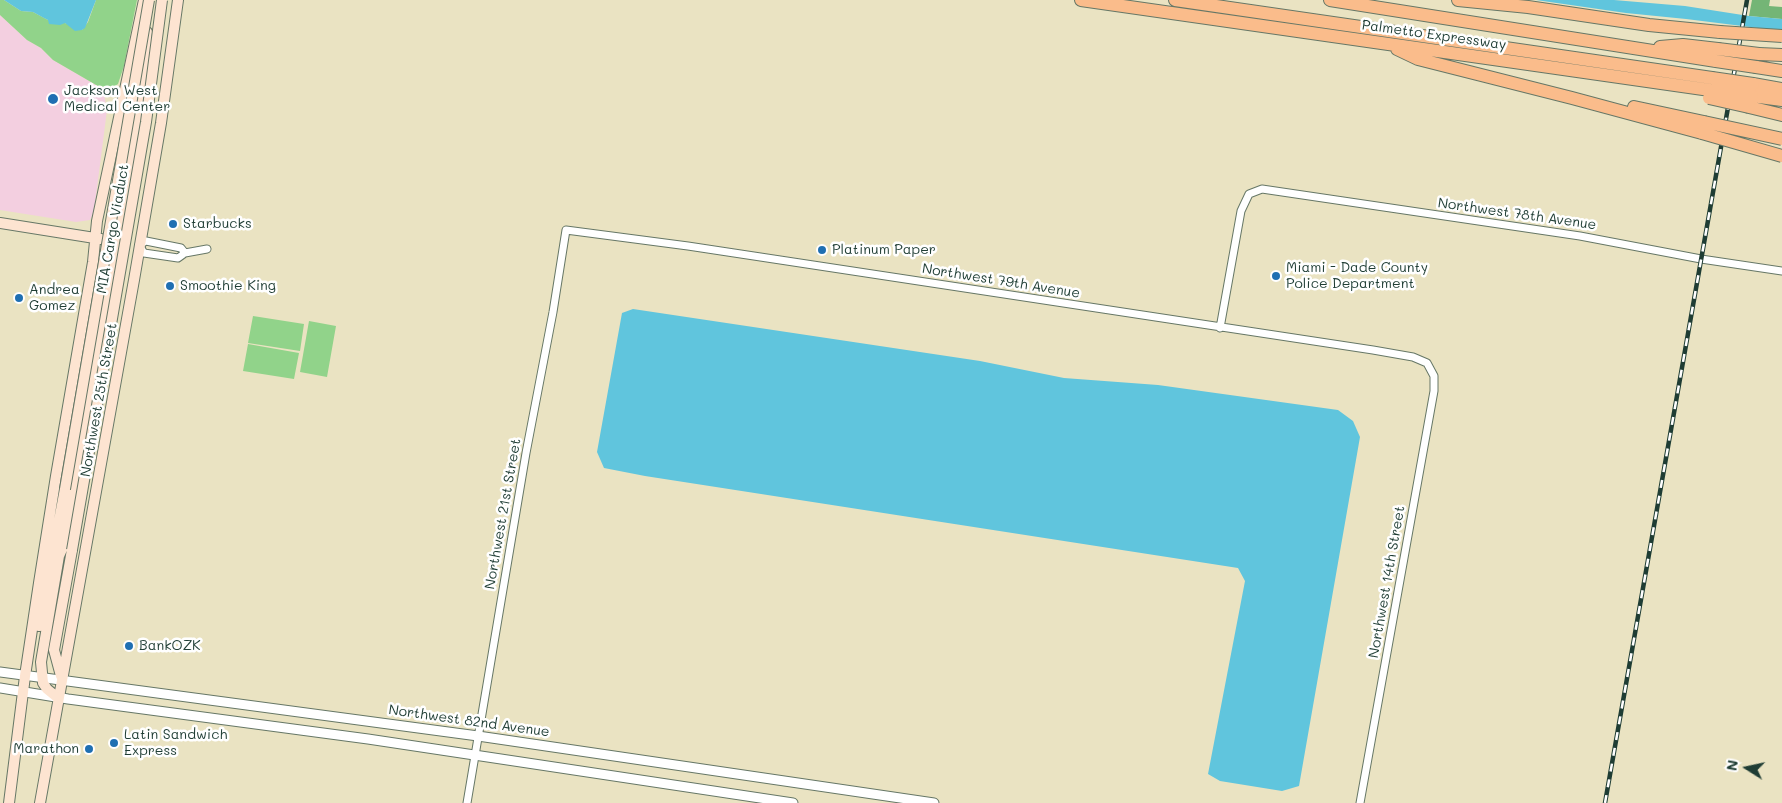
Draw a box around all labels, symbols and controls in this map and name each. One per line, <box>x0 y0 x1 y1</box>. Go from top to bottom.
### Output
street label: Palmetto Expressway <box>1361 17 1507 53</box>
place label: Jackson West Medical Center <box>64 83 170 115</box>
marker: Jackson West Medical Center <box>46 92 60 106</box>
street label: MIA Cargo Viaduct <box>93 163 133 295</box>
street label: Northwest 78th Avenue <box>1437 195 1597 233</box>
place label: Starbucks <box>183 216 252 232</box>
marker: Starbucks <box>167 218 179 230</box>
place label: Platinum Paper <box>832 242 936 258</box>
marker: Platinum Paper <box>816 244 828 256</box>
street label: Northwest 79th Avenue <box>921 260 1081 302</box>
place label: Miami - Dade County Police Department <box>1286 260 1428 292</box>
marker: Miami - Dade County Police Department <box>1270 270 1282 282</box>
place label: Smoothie King <box>180 278 276 294</box>
marker: Smoothie King <box>164 280 176 292</box>
place label: Andrea Gomez <box>29 282 80 314</box>
marker: Andrea Gomez <box>13 292 25 304</box>
street label: Northwest 25th Street <box>77 322 121 478</box>
street label: Northwest 21st Street <box>481 437 525 591</box>
street label: Northwest 14th Street <box>1365 505 1409 659</box>
place label: BankOZK <box>139 638 201 654</box>
marker: BankOZK <box>123 640 135 652</box>
street label: Northwest 82nd Avenue <box>387 701 551 741</box>
place label: Latin Sandwich Express <box>124 727 227 760</box>
marker: Latin Sandwich Express <box>108 737 120 749</box>
place label: Marathon <box>13 741 79 757</box>
marker: Marathon <box>83 743 95 755</box>
north arrow <box>1722 743 1772 793</box>
text: N <box>1721 758 1742 772</box>

